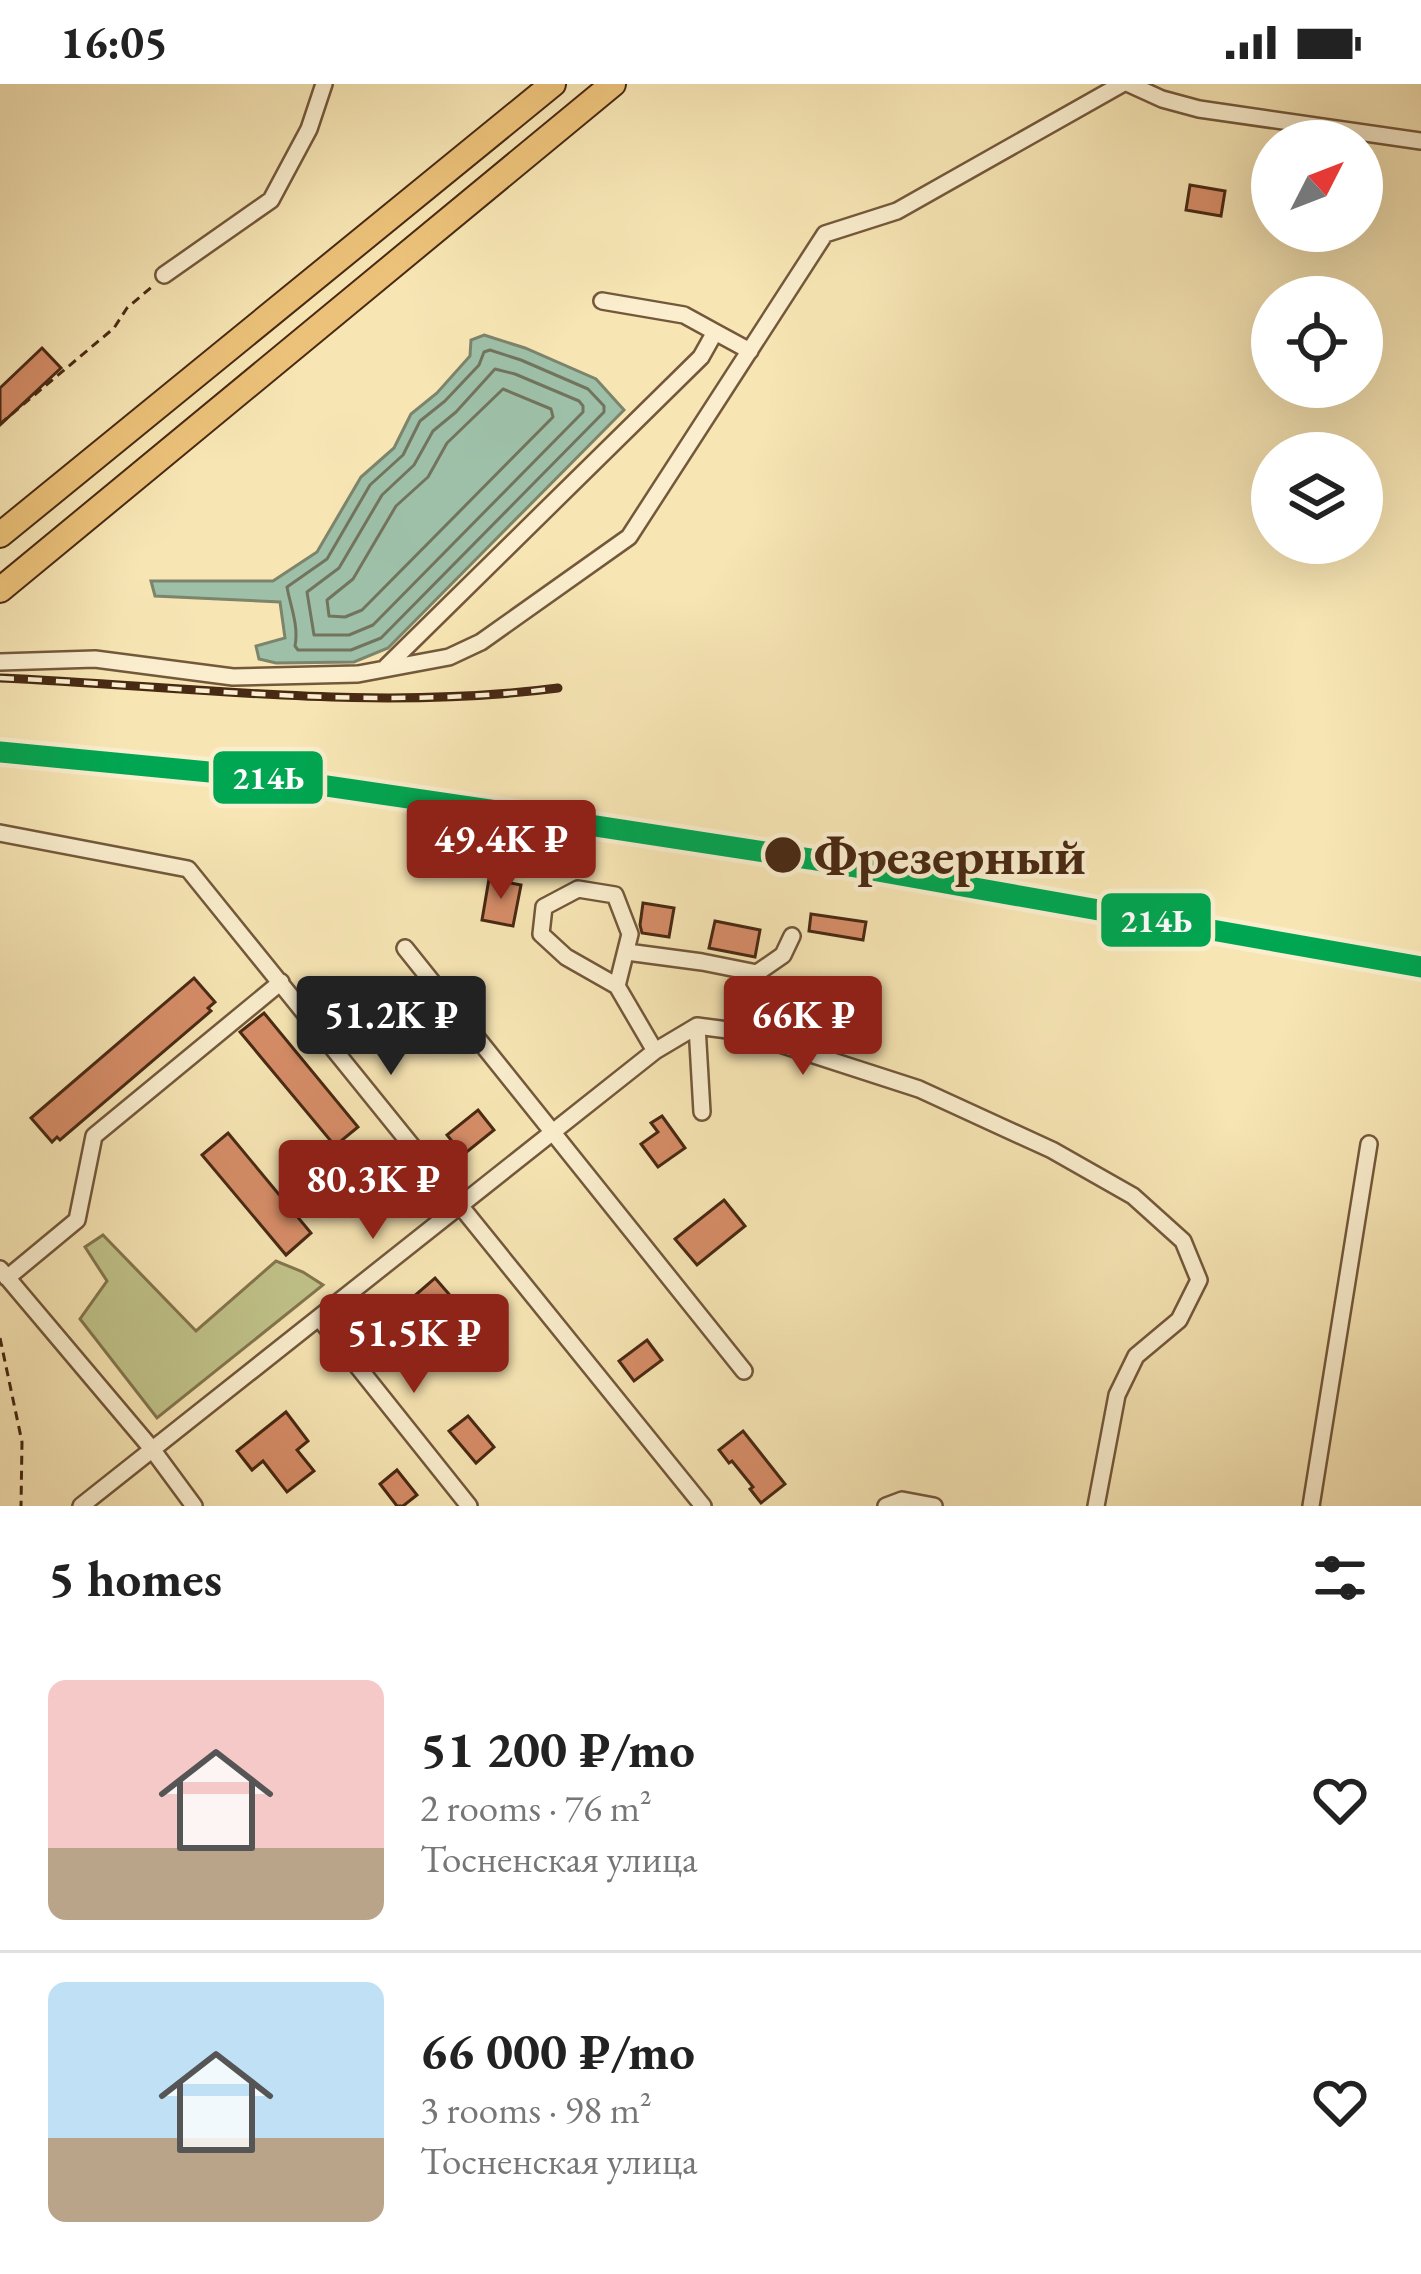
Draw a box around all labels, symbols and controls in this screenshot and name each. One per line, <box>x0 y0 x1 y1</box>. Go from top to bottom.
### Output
text: 16:05 <box>60 13 168 71</box>
north arrow <box>1251 120 1383 252</box>
map controls <box>1251 120 1383 564</box>
button: locate <box>1251 276 1383 408</box>
button: layers <box>1251 432 1383 564</box>
line badge: 214Ь <box>211 749 325 806</box>
text: 214Ь <box>232 756 304 799</box>
pin: 49.4K ₽ <box>390 800 612 902</box>
text: 49.4K ₽ <box>434 813 568 864</box>
place label: Фрезерный <box>814 820 1086 890</box>
marker: Фрезерный <box>762 834 804 876</box>
line badge: 214Ь <box>1099 891 1213 949</box>
text: 214Ь <box>1120 899 1192 942</box>
pin: 51.2K ₽ <box>280 976 502 1078</box>
pin: 66K ₽ <box>719 976 887 1078</box>
text: 51.2K ₽ <box>324 989 458 1040</box>
text: 66K ₽ <box>751 989 855 1040</box>
pin: 80.3K ₽ <box>262 1140 484 1242</box>
text: 80.3K ₽ <box>306 1153 440 1204</box>
pin: 51.5K ₽ <box>303 1294 525 1396</box>
text: 51.5K ₽ <box>347 1307 481 1358</box>
text: 5 homes <box>48 1545 222 1611</box>
icon: filters <box>1307 1545 1373 1611</box>
text: 51 200 ₽/mo <box>420 1716 695 1782</box>
icon: home <box>144 1728 288 1872</box>
icon: heart <box>1307 1767 1373 1833</box>
text: 2 rooms · 76 m² <box>420 1782 652 1833</box>
text: Тосненская улица <box>420 1833 698 1884</box>
text: 66 000 ₽/mo <box>420 2018 695 2084</box>
icon: home <box>144 2030 288 2174</box>
icon: heart <box>1307 2069 1373 2135</box>
text: 3 rooms · 98 m² <box>420 2084 652 2135</box>
text: Тосненская улица <box>420 2135 698 2186</box>

